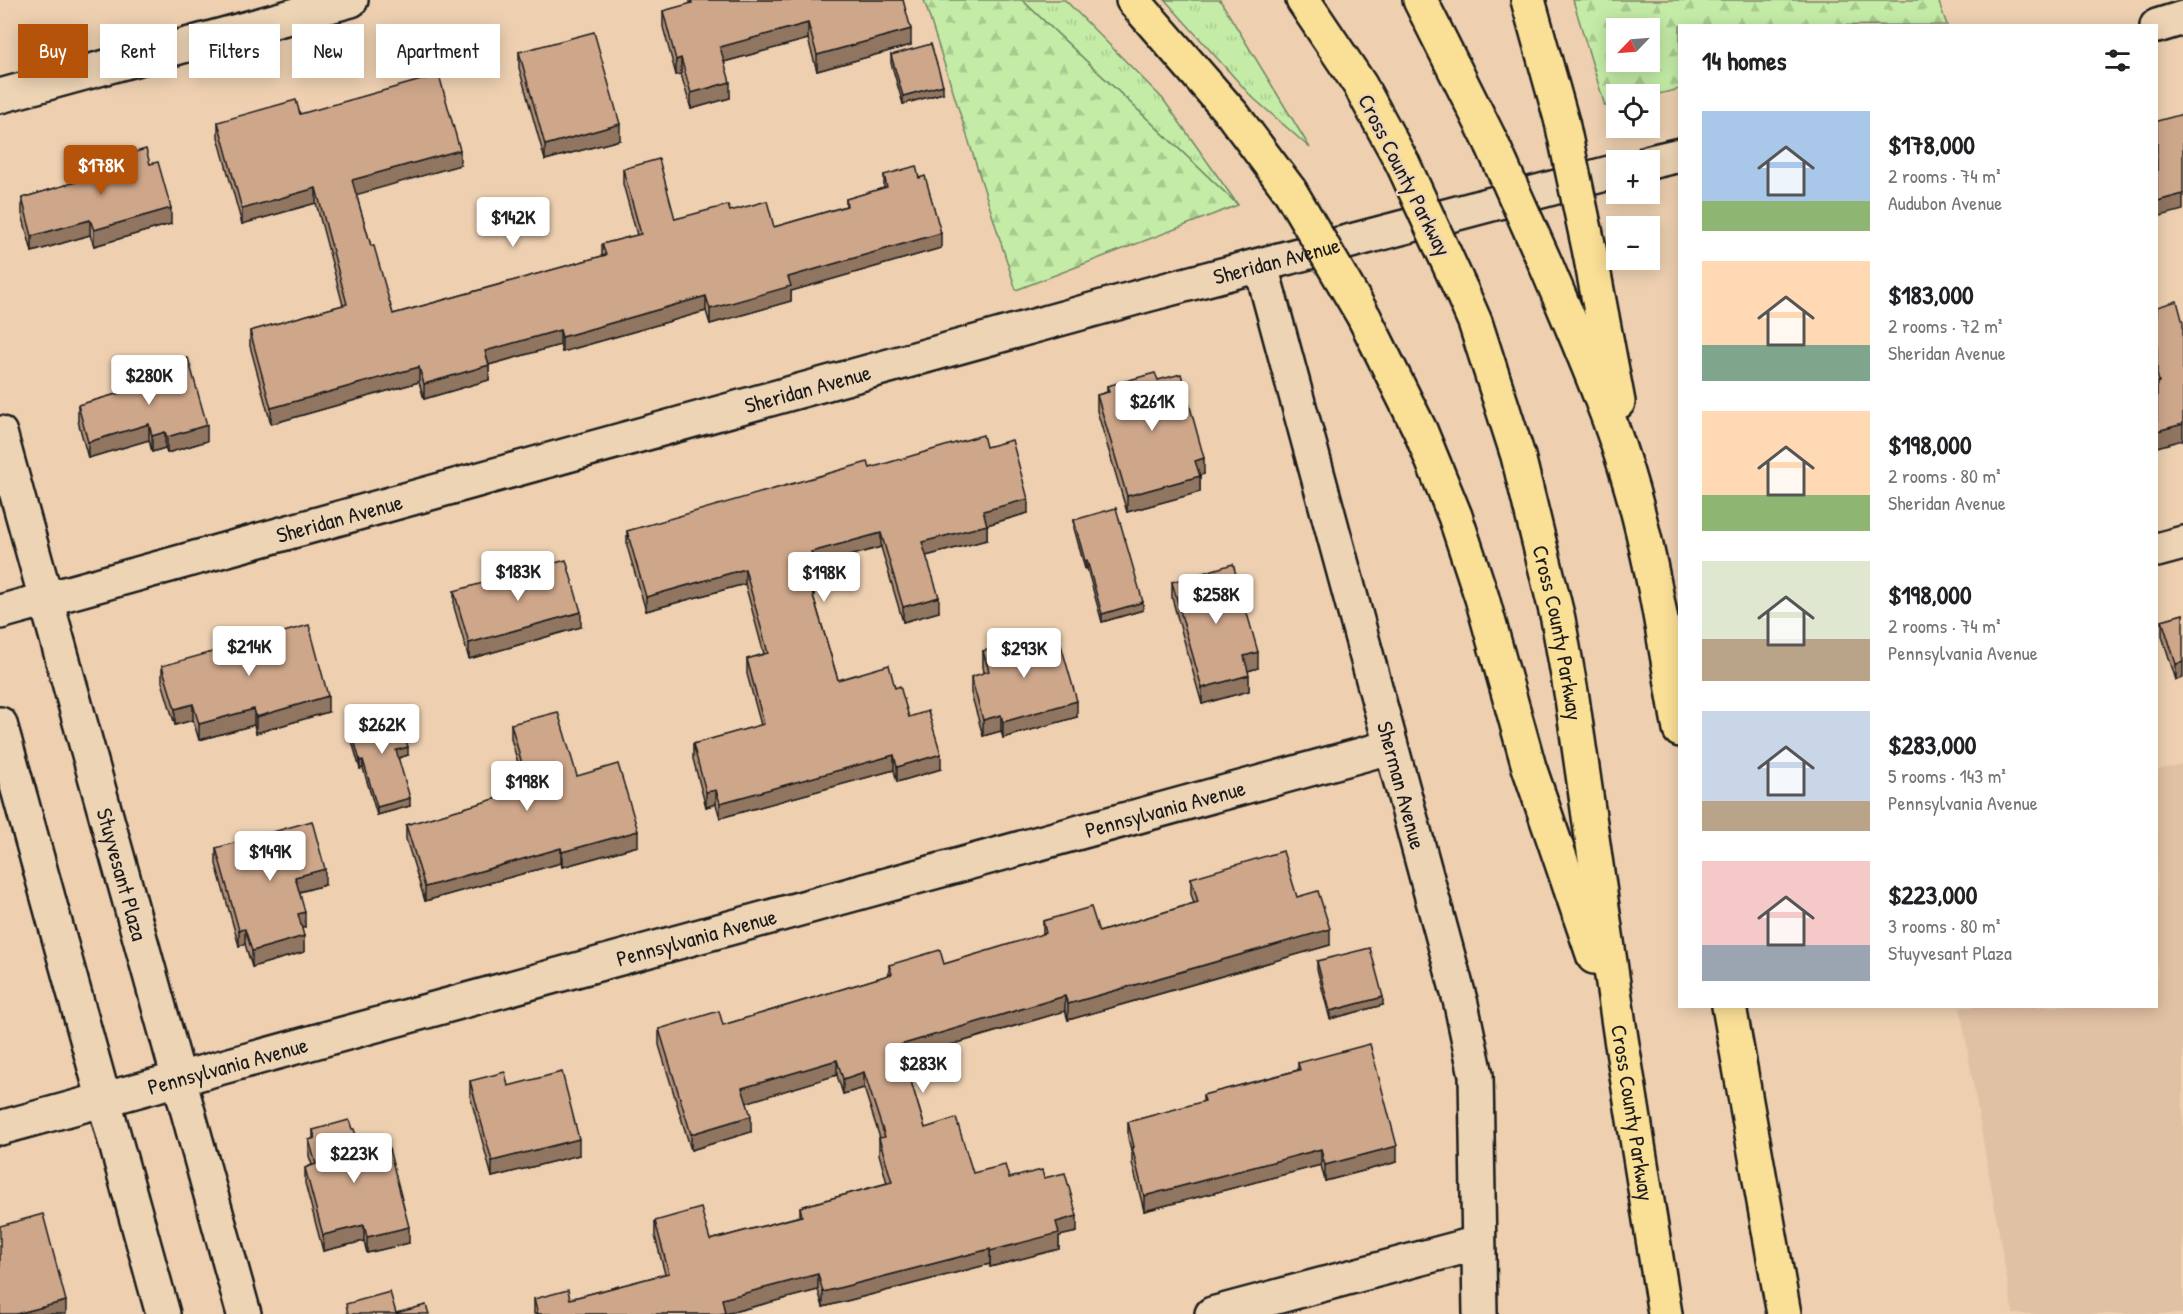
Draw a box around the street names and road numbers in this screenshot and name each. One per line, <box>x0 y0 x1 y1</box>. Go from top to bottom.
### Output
street label: Cross County Parkway <box>1351 89 1459 261</box>
street label: Sheridan Avenue <box>1210 230 1343 292</box>
street label: Sheridan Avenue <box>741 357 874 420</box>
street label: Sheridan Avenue <box>273 486 406 550</box>
street label: Cross County Parkway <box>1525 542 1590 722</box>
street label: Sherman Avenue <box>1370 718 1433 853</box>
street label: Pennsylvania Avenue <box>1082 772 1249 845</box>
street label: Stuyvesant Plaza <box>90 805 155 944</box>
street label: Pennsylvania Avenue <box>613 901 780 973</box>
street label: Cross County Parkway <box>1604 1023 1662 1203</box>
street label: Pennsylvania Avenue <box>144 1029 311 1102</box>

